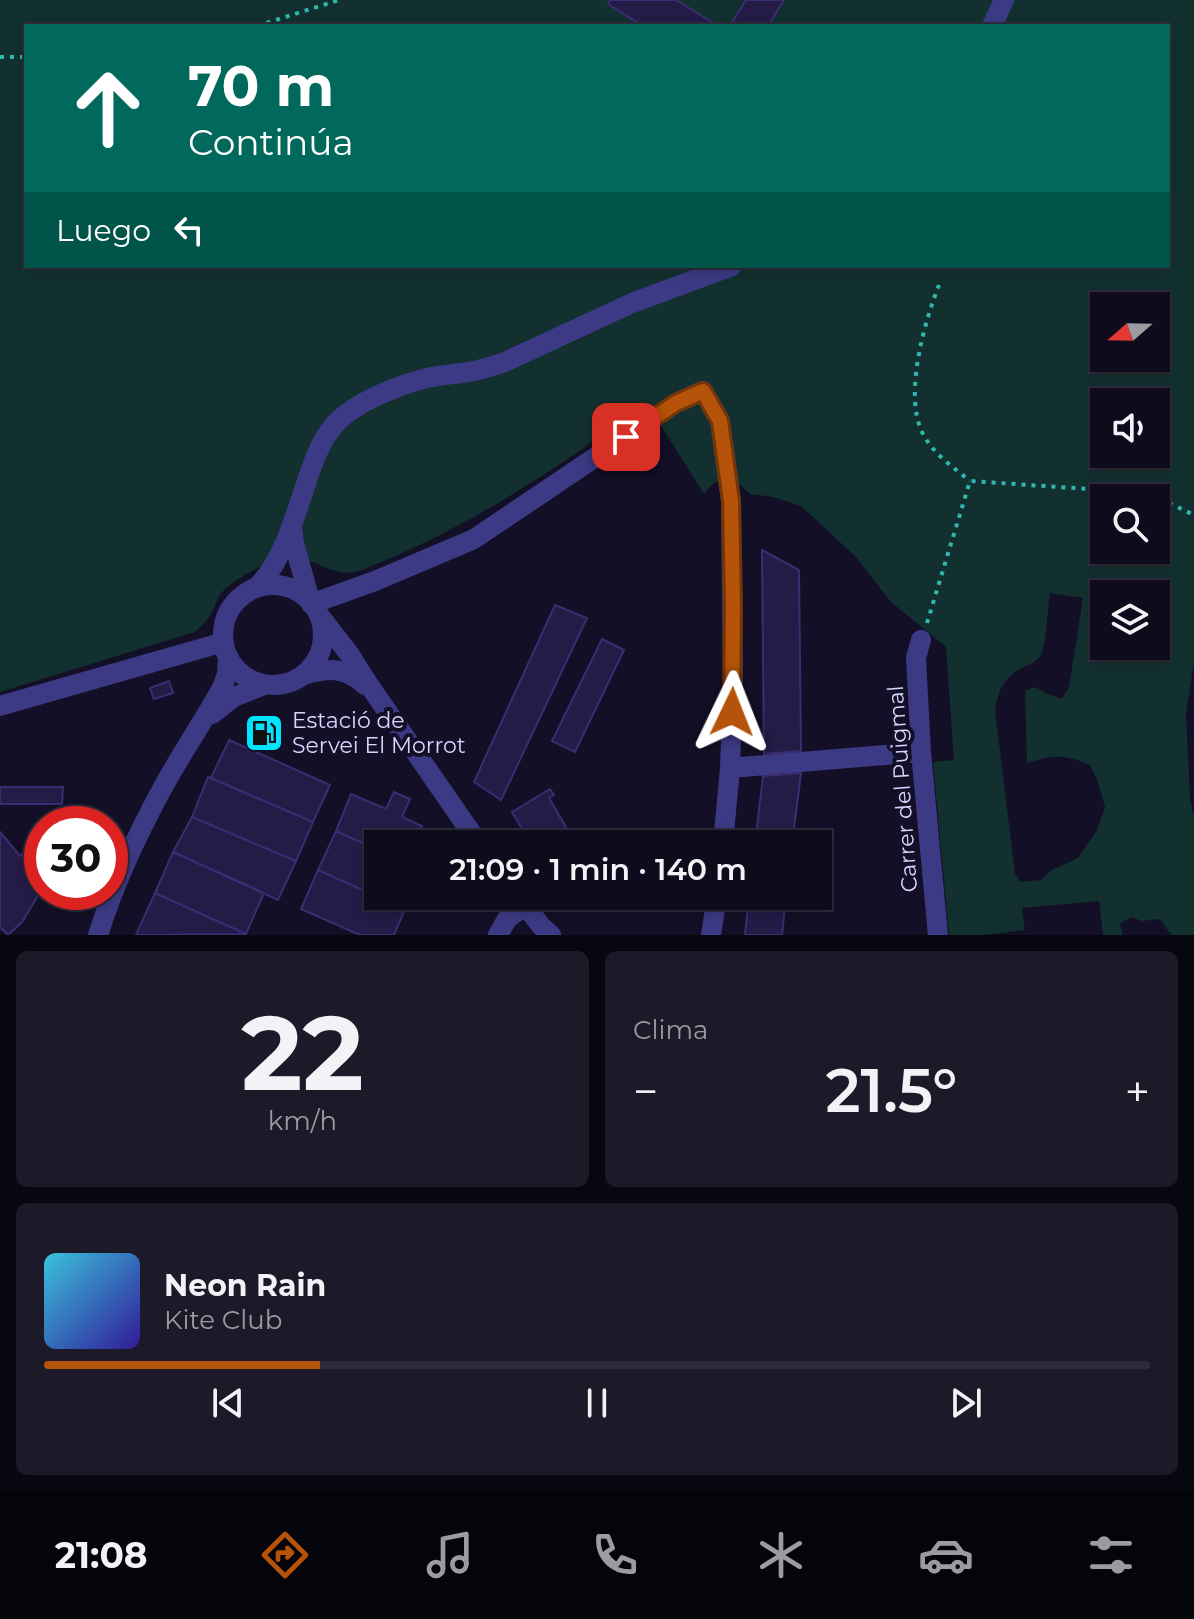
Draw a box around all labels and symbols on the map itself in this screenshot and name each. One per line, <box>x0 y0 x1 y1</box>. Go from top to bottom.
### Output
north arrow <box>1090 292 1170 372</box>
pin <box>592 403 660 471</box>
position arrow <box>690 670 774 754</box>
street label: Carrer del Puigmal <box>882 685 923 893</box>
place label: Estació de Servei El Morrot <box>292 707 466 759</box>
fuel station icon: Estació de Servei El Morrot <box>243 712 285 754</box>
speed limit sign: 30 <box>24 806 128 910</box>

